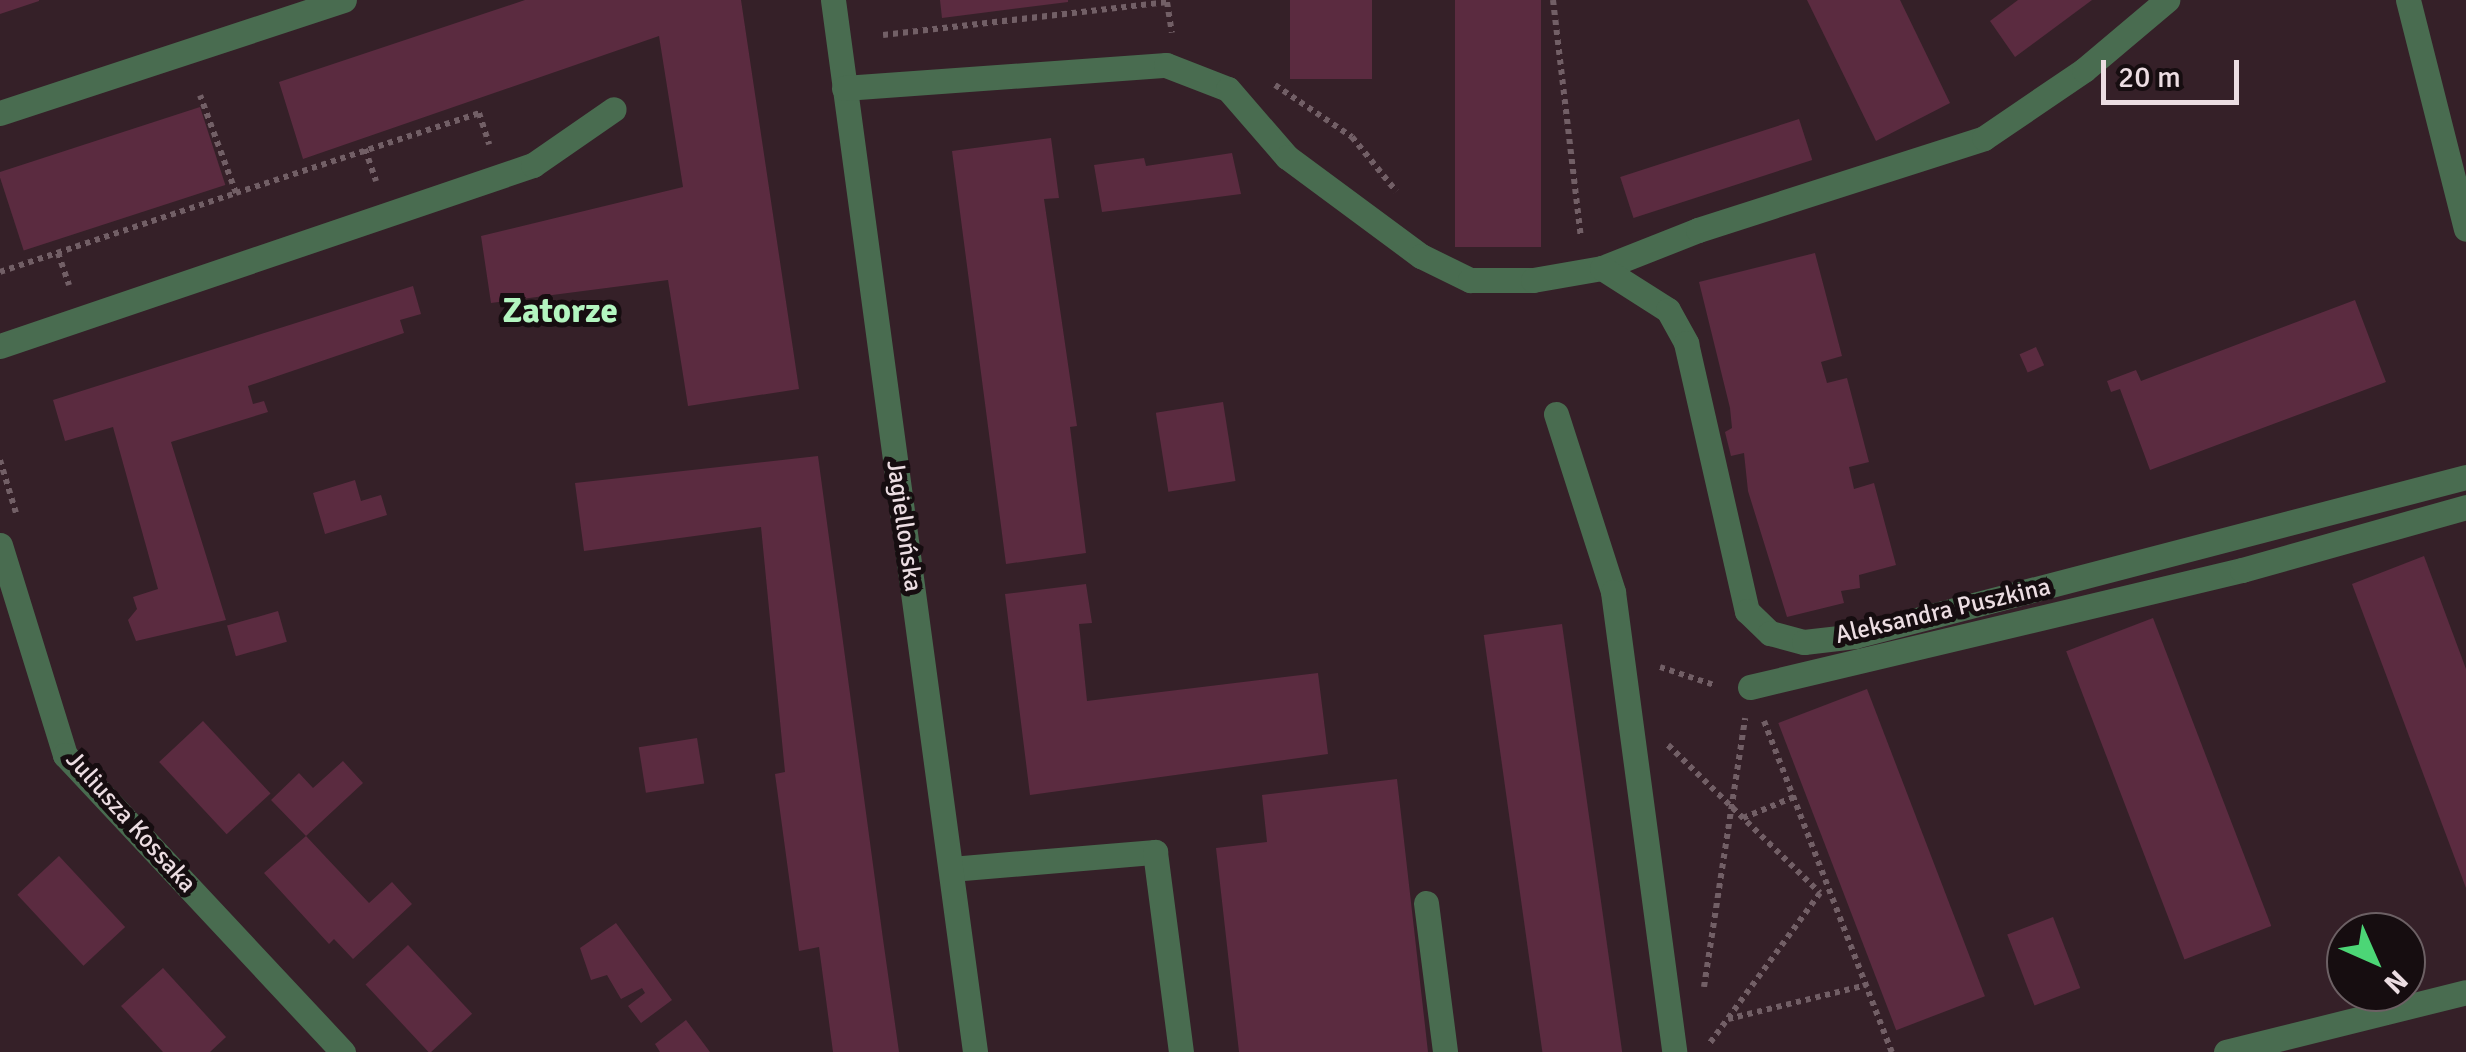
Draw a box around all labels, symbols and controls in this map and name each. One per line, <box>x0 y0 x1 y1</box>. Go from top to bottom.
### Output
scale bar <box>2106 40 2244 102</box>
text: 20 m <box>2118 59 2181 96</box>
district label: Zatorze <box>502 290 618 332</box>
street label: Jagiellońska <box>880 458 928 594</box>
street label: Aleksandra Puszkina <box>1832 572 2054 650</box>
street label: Juliusza Kossaka <box>60 745 202 899</box>
north arrow <box>2326 912 2426 1012</box>
text: N <box>2377 963 2415 1001</box>

